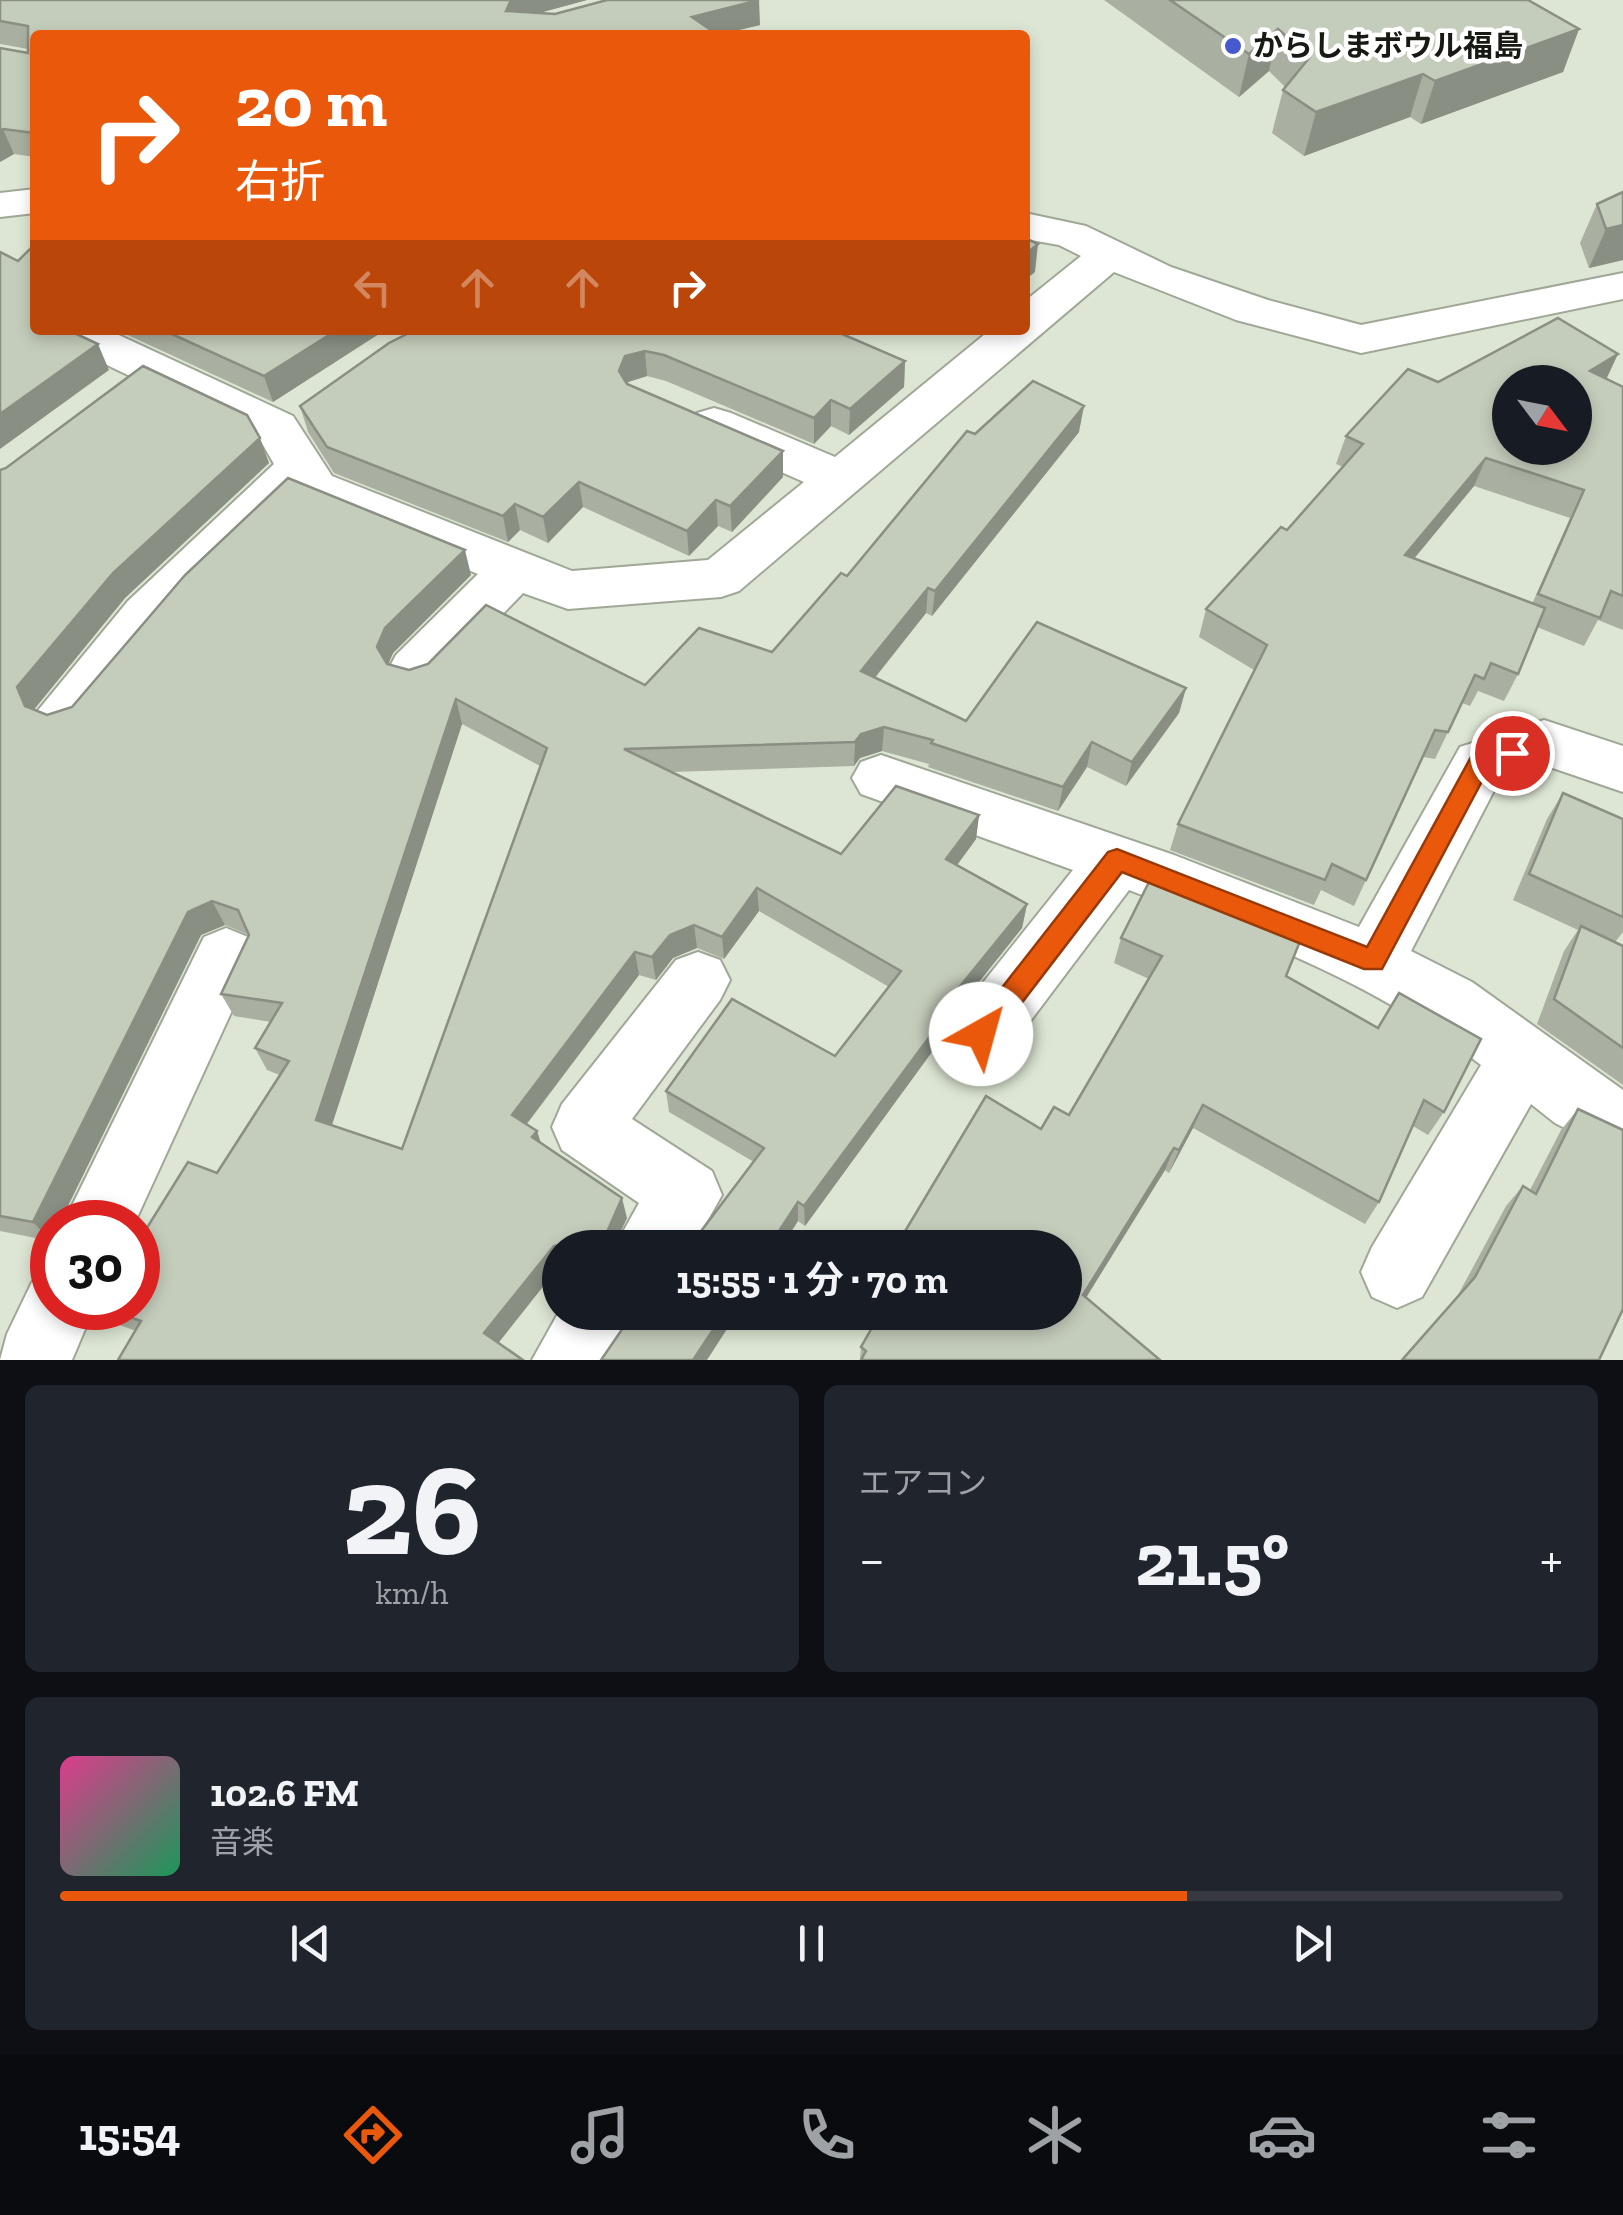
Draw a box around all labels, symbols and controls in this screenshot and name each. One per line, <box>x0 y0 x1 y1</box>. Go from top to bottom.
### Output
place label: からしまボウル福島 <box>1253 28 1523 64</box>
marker: からしまボウル福島 <box>1222 35 1244 57</box>
text: 20 m <box>235 60 387 144</box>
icon: right <box>70 70 200 200</box>
text: 右折 <box>235 155 325 209</box>
icon: left <box>345 260 400 315</box>
icon: ahead <box>450 260 505 315</box>
icon: ahead <box>555 260 610 315</box>
icon: right <box>660 260 715 315</box>
north arrow <box>1492 365 1592 465</box>
map controls <box>1492 365 1592 465</box>
pin <box>1470 711 1555 796</box>
icon: arrive <box>1485 726 1540 781</box>
position arrow <box>929 982 1033 1086</box>
speed limit sign: 30 <box>30 1200 160 1330</box>
text: 15:55 · 1 分 · 70 m <box>676 1257 948 1303</box>
text: 26 <box>342 1431 482 1587</box>
text: エアコン <box>859 1464 987 1502</box>
text: 21.5° <box>1135 1514 1289 1604</box>
text: − <box>859 1526 885 1592</box>
text: + <box>1540 1526 1563 1592</box>
text: km/h <box>375 1574 449 1612</box>
text: 102.6 FM <box>210 1770 359 1816</box>
text: 音楽 <box>210 1823 274 1861</box>
icon: previous <box>283 1916 338 1971</box>
icon: pause <box>784 1916 839 1971</box>
icon: next <box>1285 1916 1340 1971</box>
icon: directions <box>338 2100 408 2170</box>
icon: music <box>565 2100 635 2170</box>
icon: phone <box>792 2100 862 2170</box>
icon: climate <box>1020 2100 1090 2170</box>
icon: car <box>1247 2100 1317 2170</box>
icon: filters <box>1474 2100 1544 2170</box>
text: 15:54 <box>79 2108 181 2162</box>

